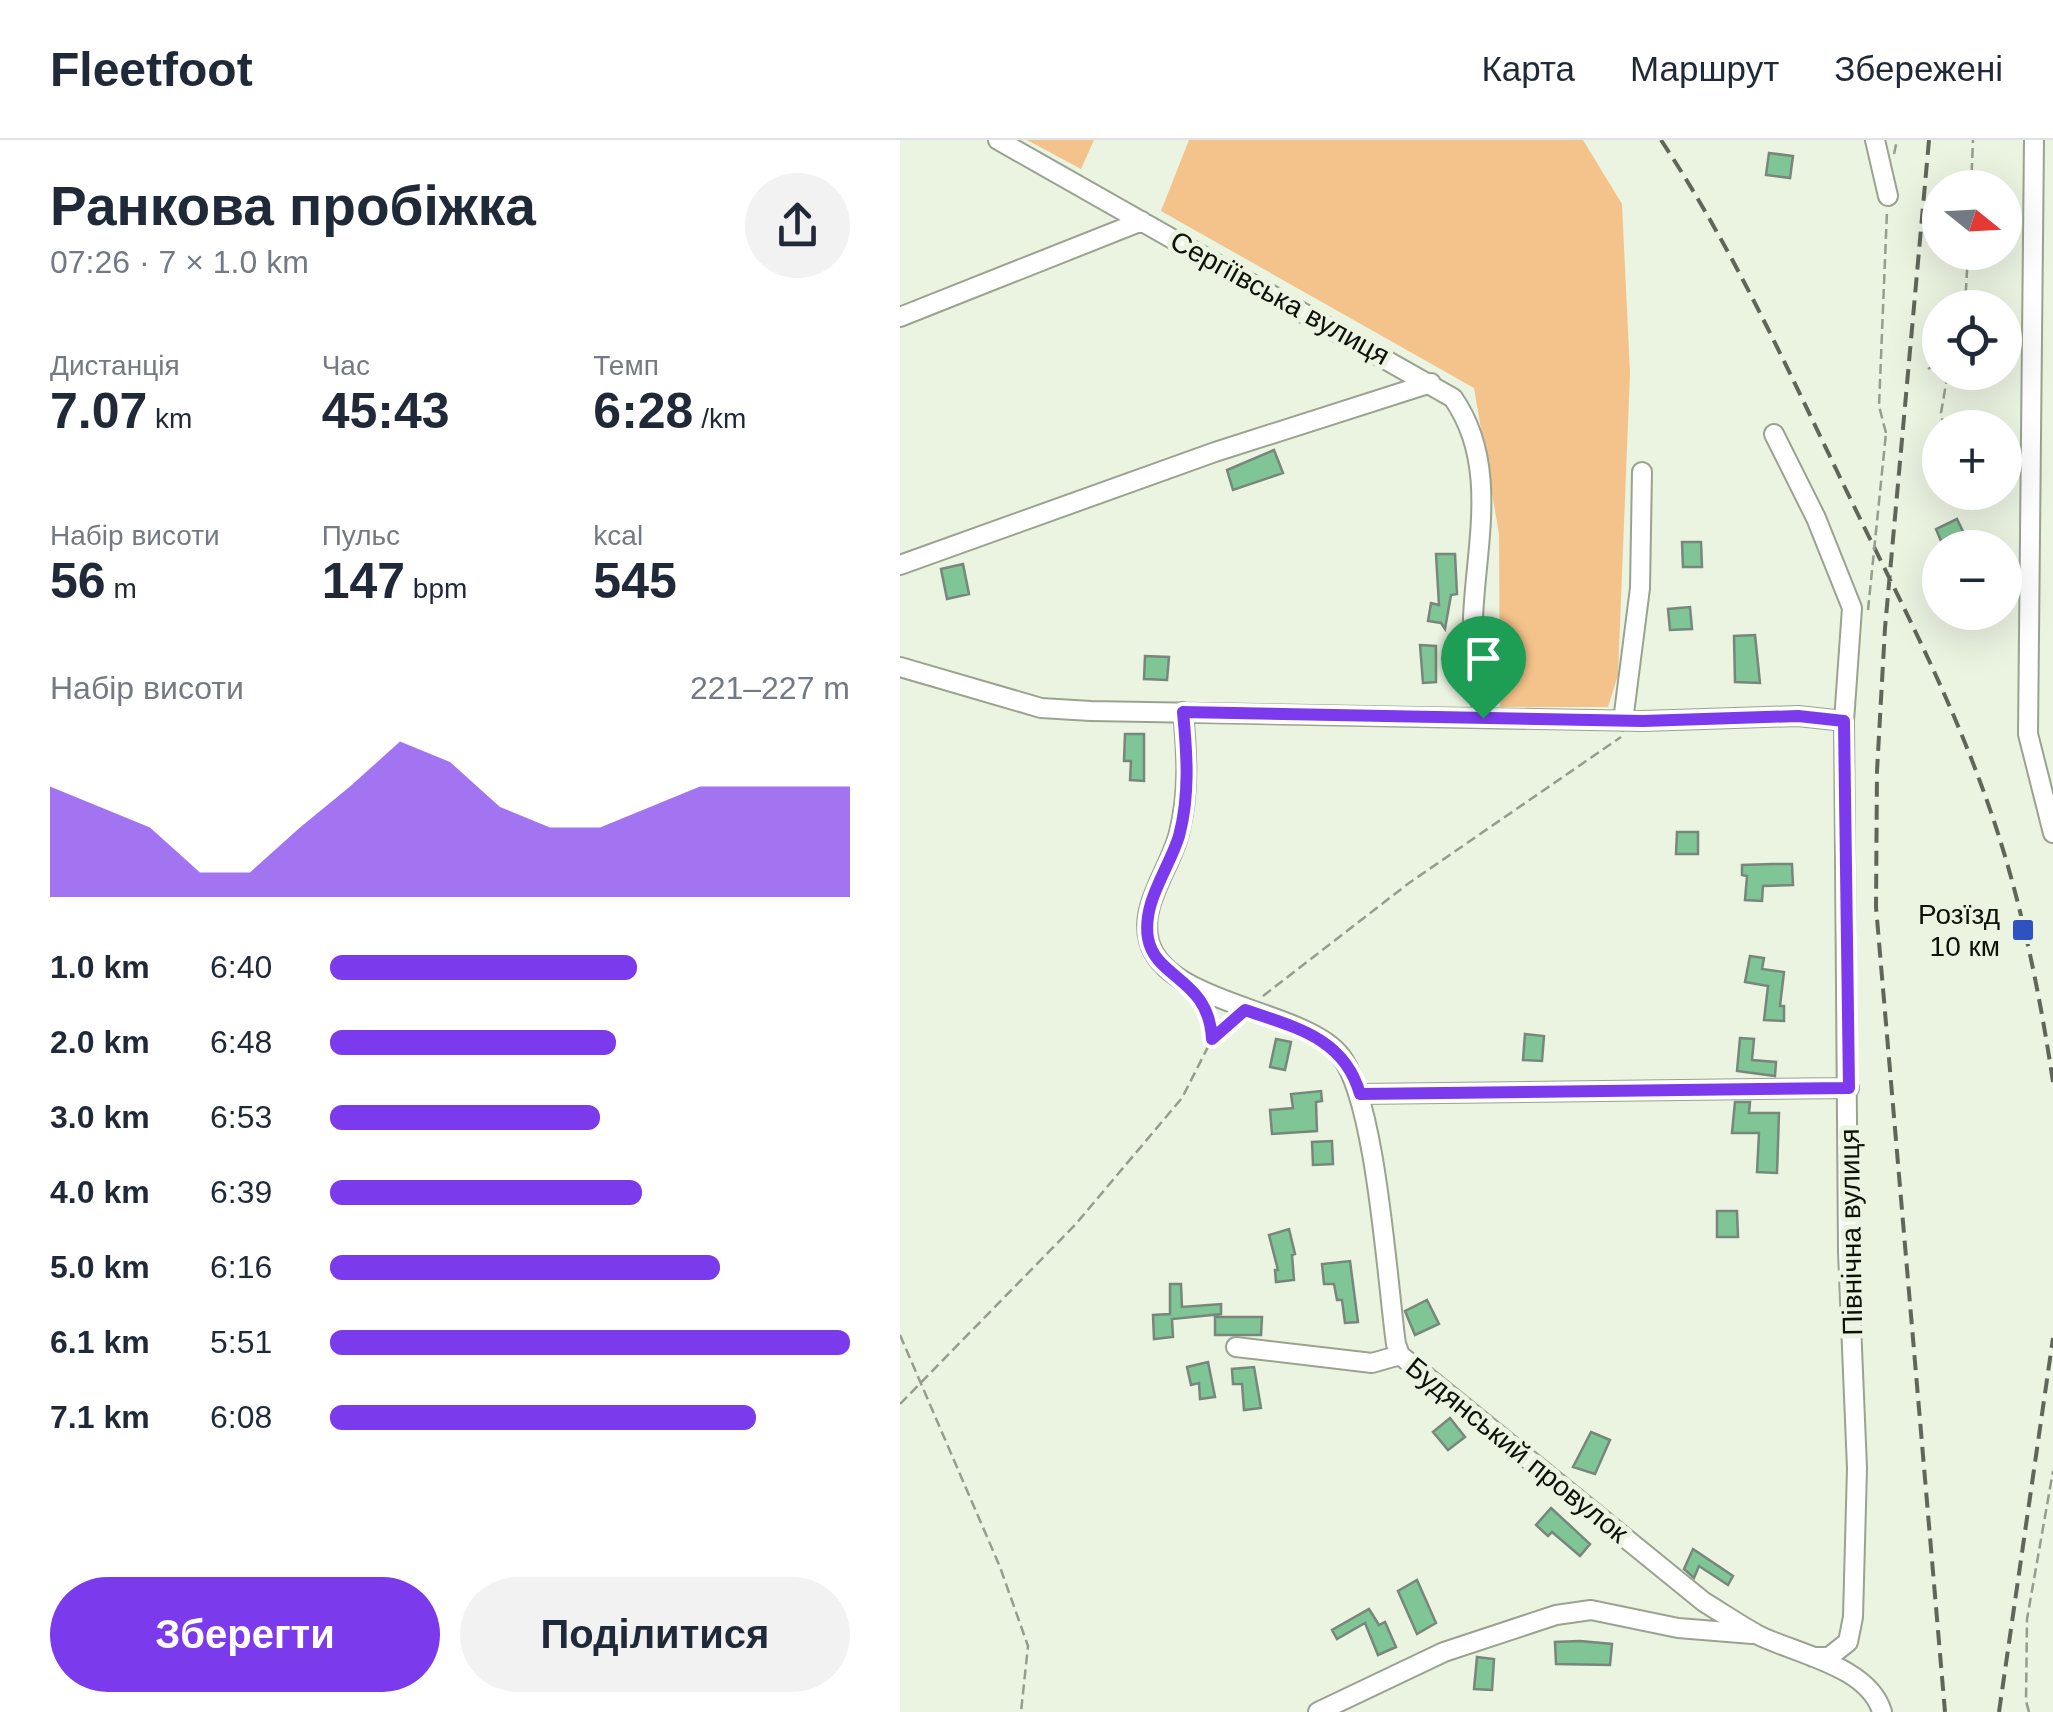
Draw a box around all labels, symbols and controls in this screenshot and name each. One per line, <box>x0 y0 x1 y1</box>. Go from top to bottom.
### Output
text: Fleetfoot <box>50 43 253 96</box>
text: Карта <box>1481 49 1575 88</box>
text: Маршрут <box>1630 49 1779 88</box>
text: Збережені <box>1834 49 2003 88</box>
north arrow <box>1922 170 2022 270</box>
map controls <box>1922 170 2022 630</box>
button: share <box>745 173 850 278</box>
text: Ранкова пробіжка <box>50 175 536 237</box>
street label: Сергіївська вулиця <box>1165 225 1395 371</box>
text: 07:26 · 7 × 1.0 km <box>50 244 309 280</box>
button: locate <box>1922 290 2022 390</box>
text: Дистанція <box>50 350 180 381</box>
text: Час <box>322 350 370 381</box>
text: Темп <box>593 350 659 381</box>
text: 7.07 <box>50 383 147 439</box>
text: 45:43 <box>322 383 450 439</box>
text: 6:28 <box>593 383 693 439</box>
text: km <box>147 403 192 434</box>
text: /km <box>693 403 746 434</box>
button: + <box>1922 410 2022 510</box>
text: Набір висоти <box>50 520 220 551</box>
text: Пульс <box>322 520 400 551</box>
text: kcal <box>593 520 643 551</box>
button: − <box>1922 530 2022 630</box>
text: 56 <box>50 553 106 609</box>
text: 147 <box>322 553 405 609</box>
text: 545 <box>593 553 677 609</box>
text: m <box>106 573 137 604</box>
text: bpm <box>405 573 467 604</box>
pin <box>1441 616 1526 719</box>
icon: arrive <box>1456 631 1511 686</box>
text: Набір висоти <box>50 670 244 706</box>
text: 221–227 m <box>690 670 850 706</box>
place label: Розїзд 10 км <box>1918 899 2000 962</box>
marker: Розїзд 10 км <box>2010 917 2036 943</box>
text: 1.0 km <box>50 949 150 985</box>
text: 6:40 <box>210 949 272 985</box>
text: 2.0 km <box>50 1024 150 1060</box>
text: 6:48 <box>210 1024 272 1060</box>
text: 3.0 km <box>50 1099 150 1135</box>
text: 6:53 <box>210 1099 272 1135</box>
street label: Північна вулиця <box>1834 1128 1868 1336</box>
text: 4.0 km <box>50 1174 150 1210</box>
text: 6:39 <box>210 1174 272 1210</box>
text: 5.0 km <box>50 1249 150 1285</box>
text: 6:16 <box>210 1249 272 1285</box>
text: 6.1 km <box>50 1324 150 1360</box>
text: 5:51 <box>210 1324 272 1360</box>
street label: Будянський провулок <box>1400 1351 1635 1549</box>
text: 7.1 km <box>50 1399 150 1435</box>
text: 6:08 <box>210 1399 272 1435</box>
button: Зберегти <box>50 1577 440 1692</box>
button: Поділитися <box>460 1577 850 1692</box>

